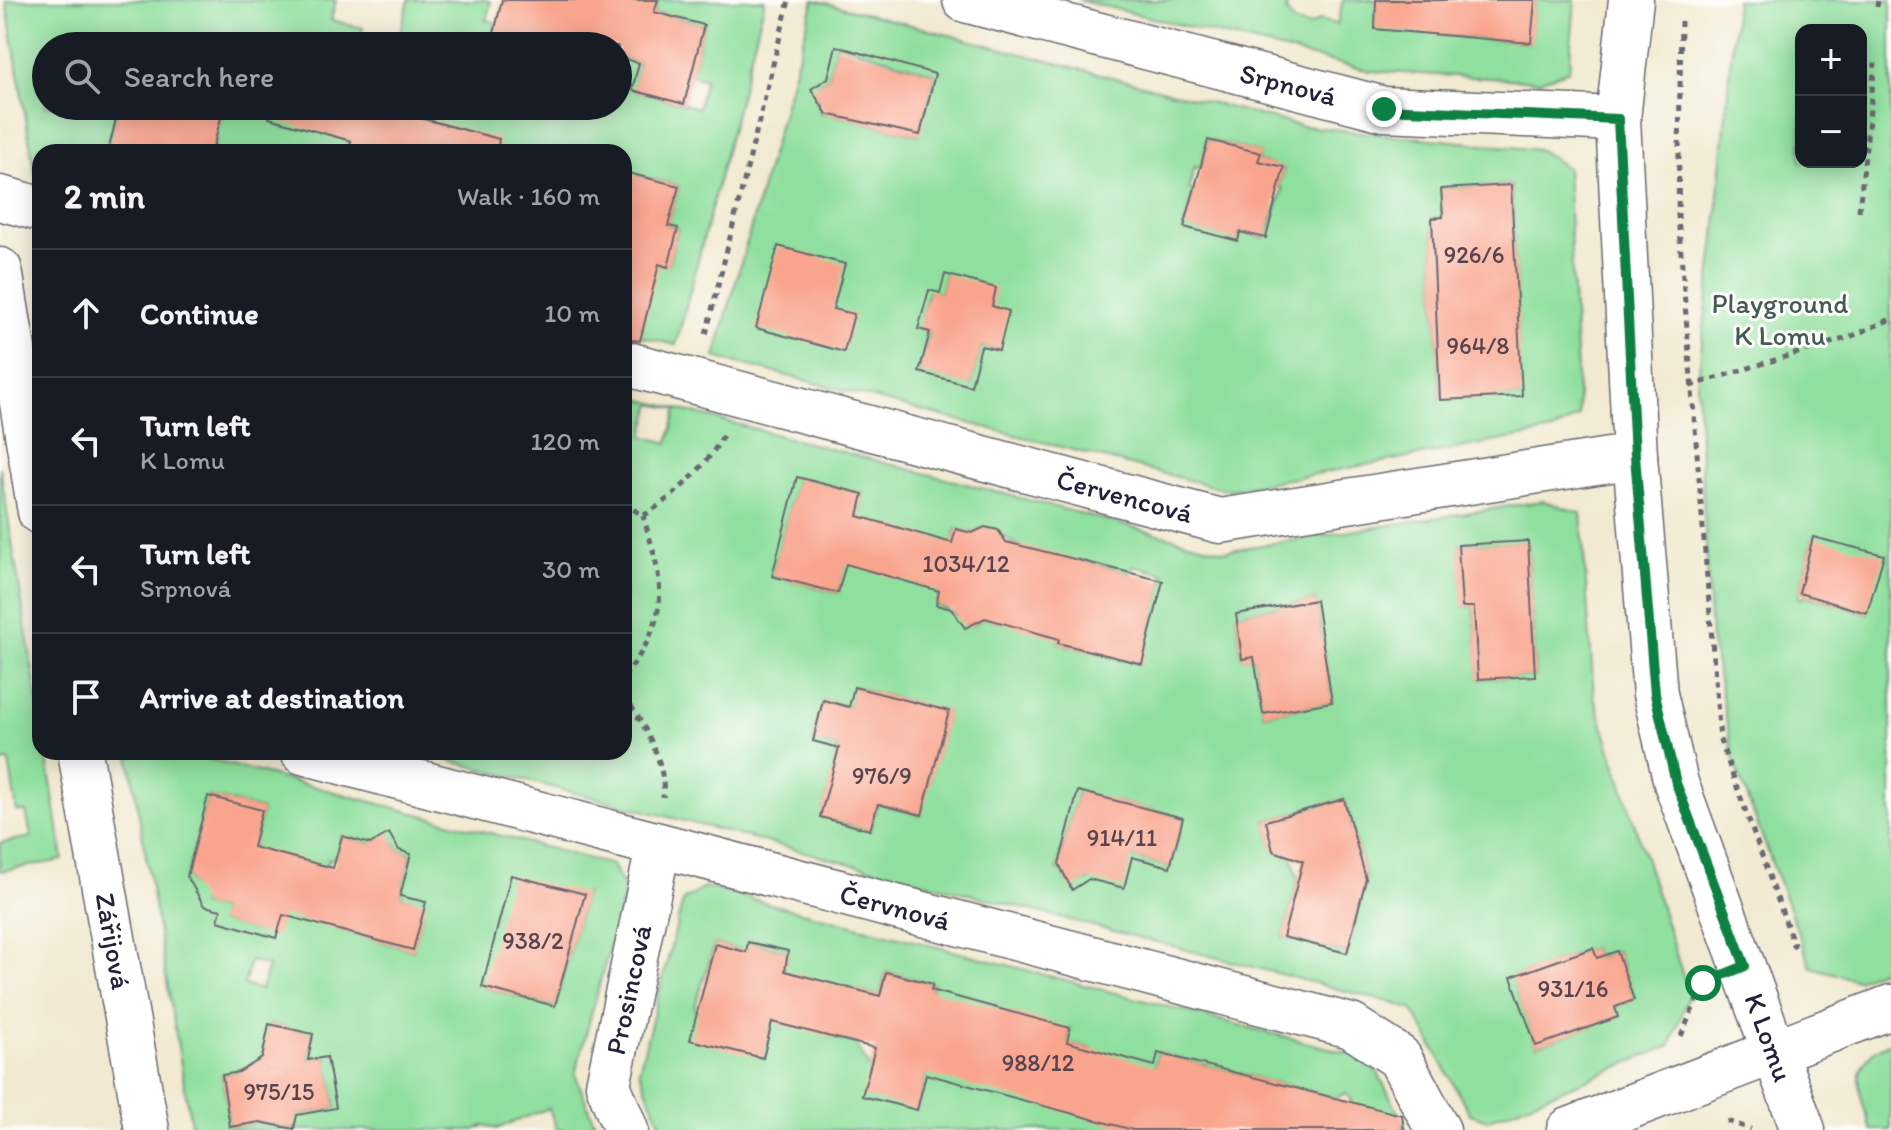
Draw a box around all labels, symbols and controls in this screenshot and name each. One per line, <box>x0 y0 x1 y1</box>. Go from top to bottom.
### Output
map controls <box>1795 24 1867 168</box>
button: + <box>1795 24 1867 96</box>
search box <box>32 32 632 120</box>
icon: search <box>60 54 104 98</box>
street label: Srpnová <box>1236 55 1341 113</box>
text: Search here <box>124 58 274 95</box>
route end <box>1366 91 1402 127</box>
button: − <box>1795 96 1867 168</box>
text: 2 min <box>64 176 145 217</box>
text: Walk · 160 m <box>457 180 600 212</box>
house number: 926/6 <box>1444 240 1504 269</box>
park label: Playground K Lomu <box>1711 286 1849 352</box>
icon: ahead <box>64 291 108 335</box>
text: Continue <box>140 295 259 332</box>
text: 10 m <box>544 297 600 329</box>
house number: 964/8 <box>1447 331 1509 360</box>
text: Turn left <box>140 407 251 444</box>
icon: left <box>64 419 108 463</box>
text: 120 m <box>531 425 600 457</box>
text: K Lomu <box>140 444 225 476</box>
street label: Červencová <box>1053 461 1197 530</box>
text: Turn left <box>140 535 251 572</box>
icon: left <box>64 547 108 591</box>
house number: 1034/12 <box>922 549 1010 578</box>
text: 30 m <box>542 553 600 585</box>
text: Srpnová <box>140 572 231 604</box>
icon: arrive <box>64 675 108 719</box>
text: Arrive at destination <box>140 679 404 716</box>
house number: 976/9 <box>852 761 912 790</box>
house number: 914/11 <box>1087 823 1157 852</box>
street label: Červnová <box>836 876 954 938</box>
street label: Zářijová <box>88 890 139 992</box>
street label: Prosincová <box>598 921 658 1058</box>
house number: 938/2 <box>502 926 564 955</box>
route start <box>1685 965 1721 1001</box>
house number: 931/16 <box>1538 974 1608 1003</box>
street label: K Lomu <box>1737 988 1801 1086</box>
house number: 988/12 <box>1002 1048 1075 1077</box>
house number: 975/15 <box>244 1077 314 1106</box>

